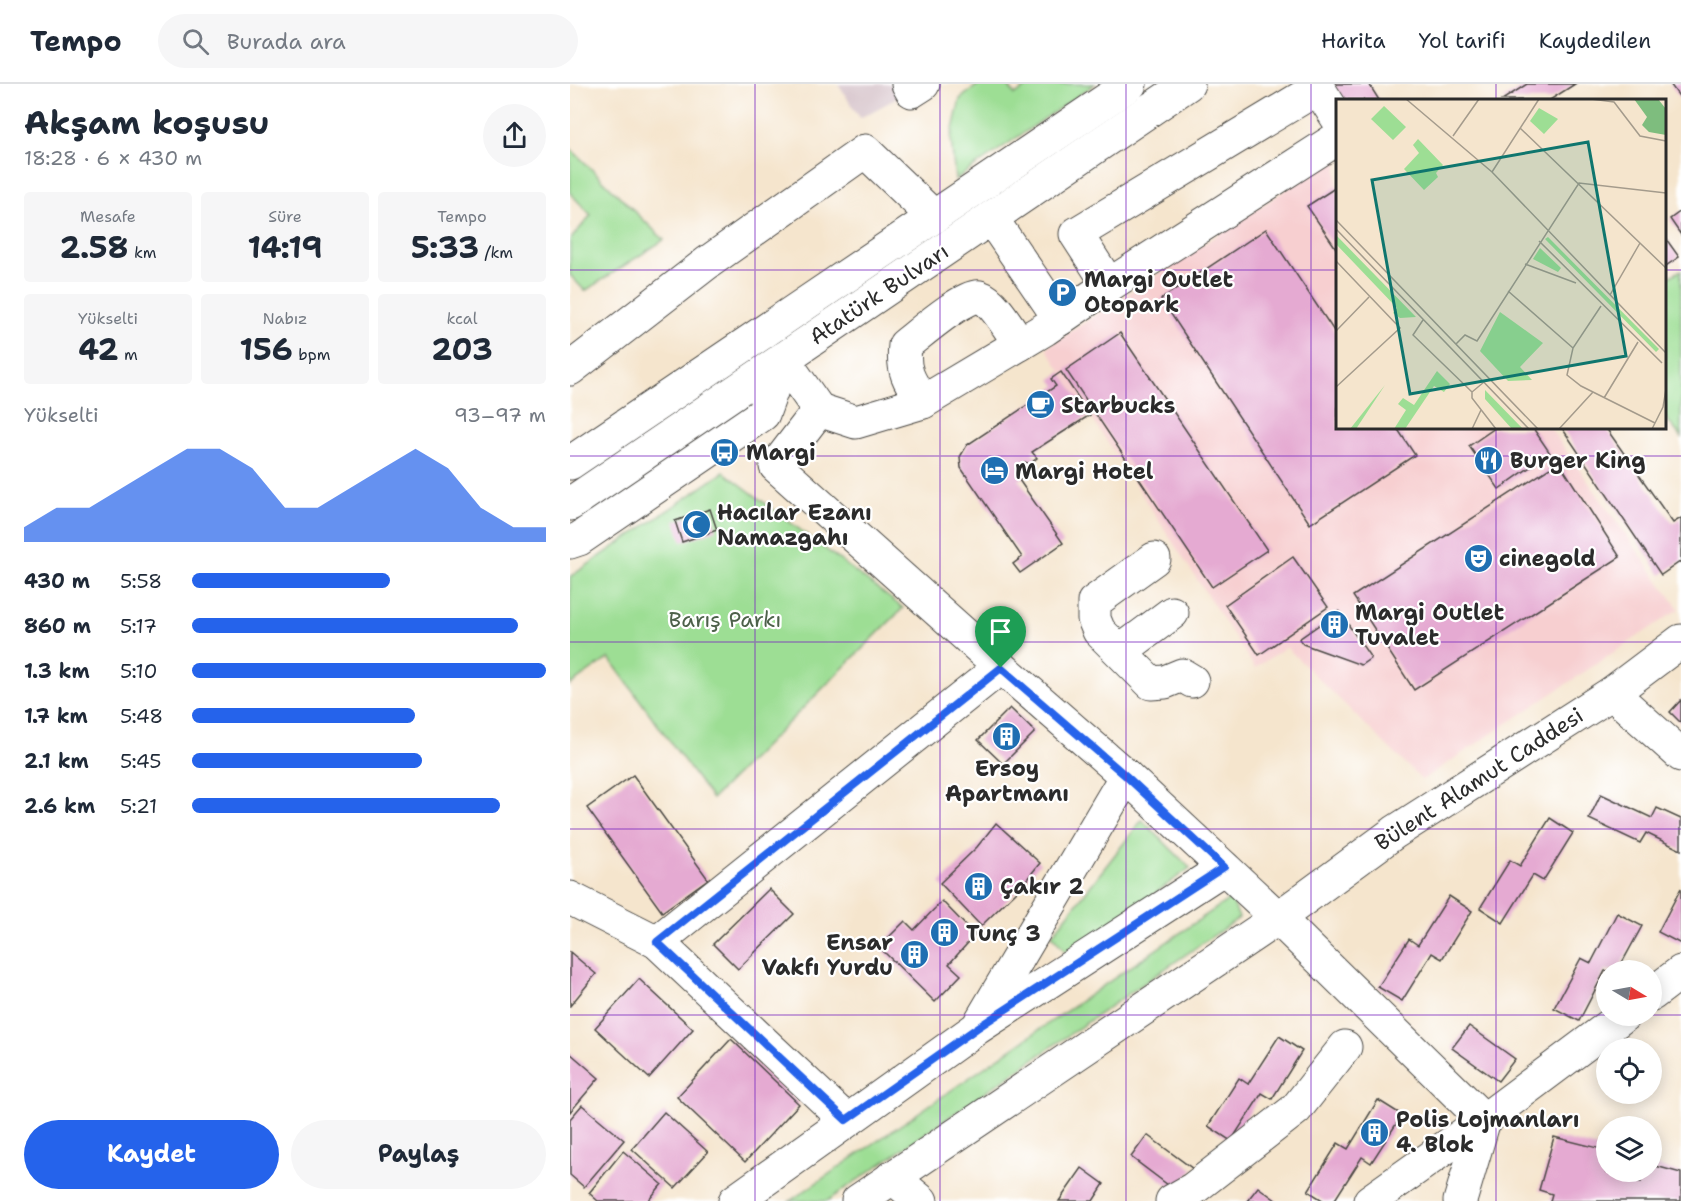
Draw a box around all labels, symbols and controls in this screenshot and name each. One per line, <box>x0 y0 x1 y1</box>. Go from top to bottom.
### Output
search box <box>158 14 578 68</box>
text: Tempo <box>30 22 122 60</box>
icon: search <box>179 25 212 58</box>
text: Burada ara <box>227 27 346 56</box>
text: Harita <box>1321 27 1386 55</box>
text: Yol tarifi <box>1419 27 1506 55</box>
text: Kaydedilen <box>1539 27 1651 55</box>
inset map <box>1336 99 1666 429</box>
text: Akşam koşusu <box>24 100 270 145</box>
button: share <box>483 104 546 167</box>
text: 18:28 · 6 × 430 m <box>24 145 202 171</box>
text: Mesafe <box>80 206 136 227</box>
text: Süre <box>268 206 302 227</box>
text: Tempo <box>437 206 487 227</box>
text: 2.58 <box>59 227 128 268</box>
text: 14:19 <box>248 227 322 268</box>
text: 5:33 <box>411 227 479 268</box>
street label: Atatürk Bulvarı <box>804 237 954 351</box>
text: km <box>128 242 157 263</box>
text: /km <box>479 242 513 263</box>
place label: Margi Outlet Otopark <box>1084 265 1233 319</box>
parking icon: Margi Outlet Otopark <box>1047 276 1079 308</box>
text: Yükselti <box>78 308 138 329</box>
text: Nabız <box>263 308 307 329</box>
text: kcal <box>446 308 478 329</box>
text: 42 <box>78 329 119 370</box>
text: 156 <box>240 329 293 370</box>
text: 203 <box>431 329 493 370</box>
text: m <box>119 344 138 365</box>
text: bpm <box>293 344 330 365</box>
cafe icon: Starbucks <box>1024 389 1056 421</box>
place label: Starbucks <box>1061 391 1175 420</box>
text: Yükselti <box>24 402 99 428</box>
text: 93–97 m <box>454 402 546 428</box>
bus stop icon: Margi <box>709 436 741 468</box>
place label: Margi <box>746 438 816 467</box>
restaurant icon: Burger King <box>1473 444 1505 476</box>
place label: Burger King <box>1510 446 1645 475</box>
hotel icon: Margi Hotel <box>978 455 1010 487</box>
place label: Margi Hotel <box>1015 457 1154 486</box>
place label: Hacılar Ezanı Namazgahı <box>717 498 872 552</box>
mosque icon: Hacılar Ezanı Namazgahı <box>680 509 712 541</box>
theatre icon: cinegold <box>1462 542 1494 574</box>
place label: cinegold <box>1499 544 1596 573</box>
text: 430 m <box>24 568 90 594</box>
text: 5:58 <box>120 568 162 594</box>
place label: Margi Outlet Tuvalet <box>1355 598 1504 652</box>
park label: Barış Parkı <box>669 605 781 634</box>
pin <box>975 606 1026 668</box>
building icon: Margi Outlet Tuvalet <box>1318 609 1350 641</box>
text: 860 m <box>24 613 91 639</box>
text: 5:17 <box>120 613 157 639</box>
icon: arrive <box>984 615 1017 648</box>
text: 1.3 km <box>24 658 90 684</box>
text: 5:10 <box>120 658 157 684</box>
street label: Bülent Alamut Caddesi <box>1369 701 1589 857</box>
text: 1.7 km <box>24 703 88 729</box>
text: 5:48 <box>120 703 163 729</box>
building icon: Ersoy Apartmanı <box>991 720 1023 752</box>
text: 2.1 km <box>24 748 89 774</box>
text: 5:45 <box>120 748 161 774</box>
place label: Ersoy Apartmanı <box>945 754 1069 808</box>
text: 2.6 km <box>24 793 95 819</box>
text: 5:21 <box>120 793 157 819</box>
building icon: Çakır 2 <box>963 870 995 902</box>
place label: Çakır 2 <box>1000 872 1084 901</box>
building icon: Tunç 3 <box>929 917 961 949</box>
place label: Tunç 3 <box>966 919 1041 948</box>
place label: Ensar Vakfı Yurdu <box>762 928 893 982</box>
building icon: Ensar Vakfı Yurdu <box>898 939 930 971</box>
north arrow <box>1596 960 1662 1026</box>
map controls <box>1596 960 1662 1182</box>
button: locate <box>1596 1038 1662 1104</box>
place label: Polis Lojmanları 4. Blok <box>1396 1105 1579 1159</box>
building icon: Polis Lojmanları 4. Blok <box>1359 1116 1391 1148</box>
button: layers <box>1596 1116 1662 1182</box>
button: Kaydet <box>24 1120 279 1189</box>
button: Paylaş <box>291 1120 546 1189</box>

